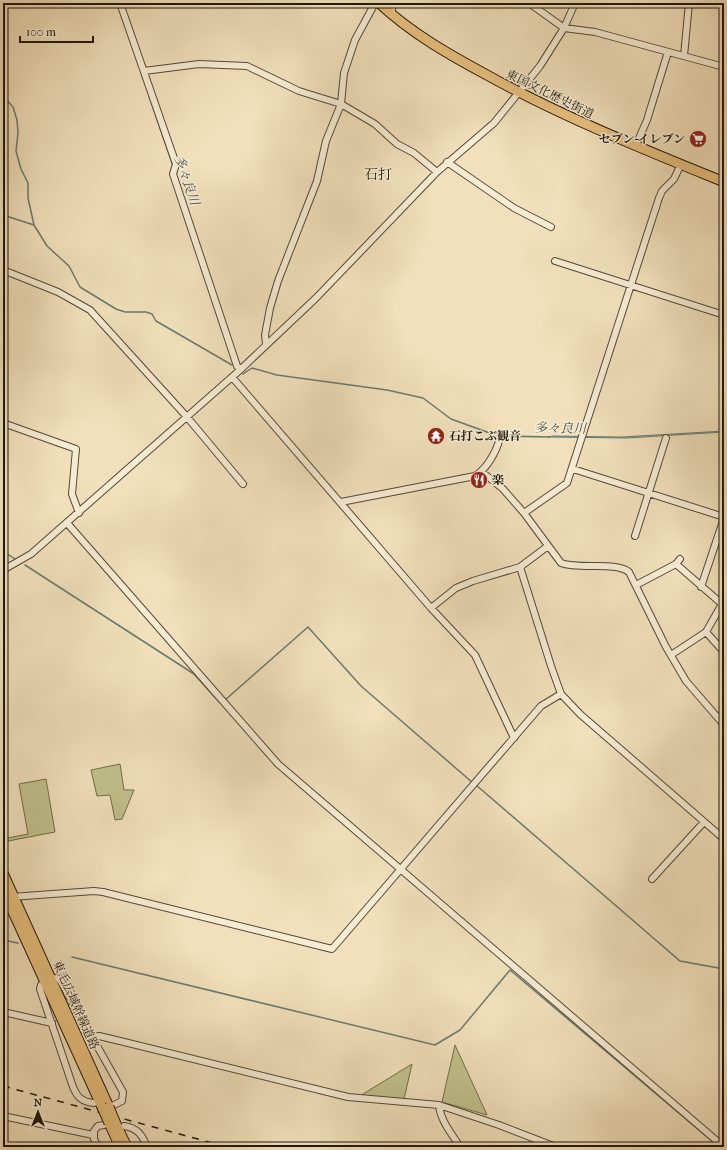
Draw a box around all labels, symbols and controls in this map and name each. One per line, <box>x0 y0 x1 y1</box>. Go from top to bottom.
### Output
scale bar <box>20 18 93 44</box>
text: 100 m <box>26 25 56 39</box>
street label: 東国文化歴史街道 <box>504 67 596 121</box>
supermarket icon: セブン-イレブン <box>688 129 708 149</box>
place label: セブン-イレブン <box>599 132 685 146</box>
water label: 多々良川 <box>171 153 203 209</box>
district label: 石打 <box>364 166 392 183</box>
water label: 多々良川 <box>534 420 588 436</box>
temple icon: 石打こぶ観音 <box>426 426 446 446</box>
place label: 石打こぶ観音 <box>449 429 521 443</box>
restaurant icon: 楽 <box>469 470 489 490</box>
place label: 楽 <box>492 473 504 487</box>
street label: 東毛広域幹線道路 <box>50 958 102 1052</box>
north arrow <box>18 1092 58 1132</box>
text: N <box>34 1096 43 1109</box>

